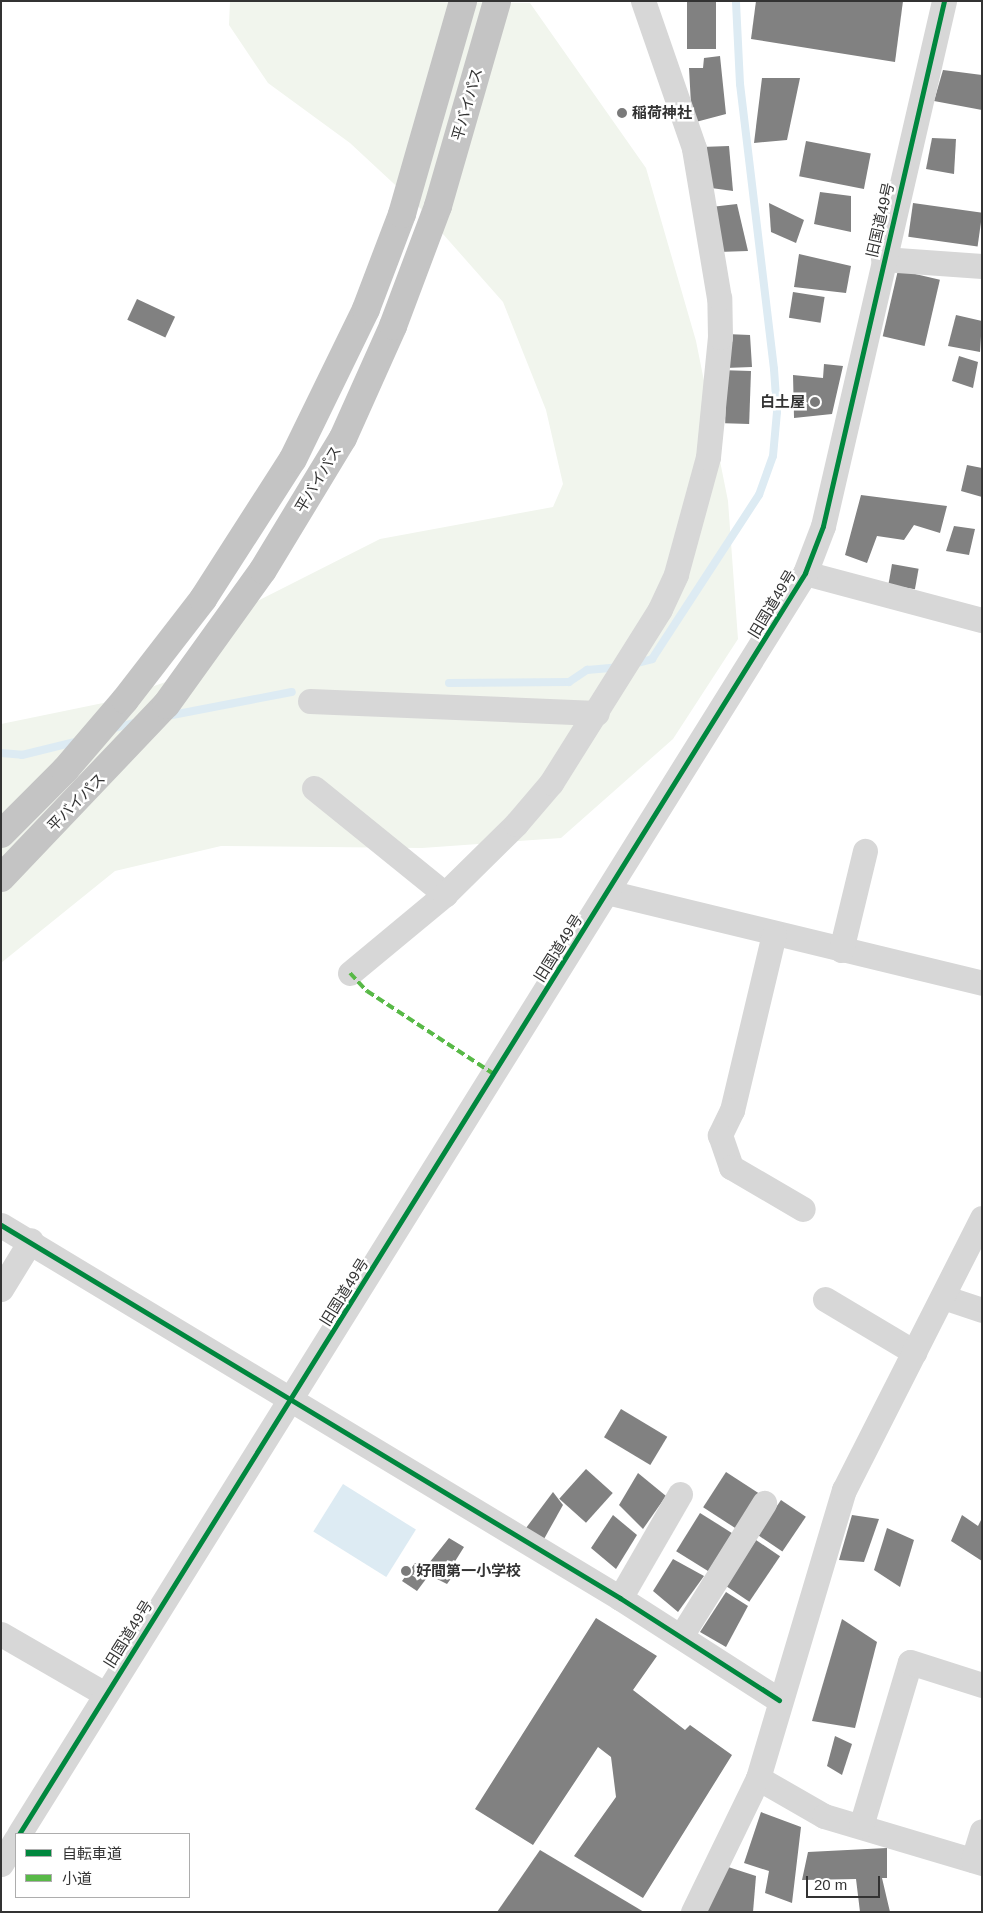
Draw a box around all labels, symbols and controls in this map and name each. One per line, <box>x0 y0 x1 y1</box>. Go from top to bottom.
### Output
street label: 平バイパス <box>448 65 486 143</box>
place label: 稲荷神社 <box>632 104 692 122</box>
marker: 稲荷神社 <box>616 107 628 119</box>
street label: 旧国道49号 <box>863 181 897 259</box>
place label: 白土屋 <box>760 393 805 411</box>
marker: 白土屋 <box>809 396 821 408</box>
street label: 平バイパス <box>291 442 345 516</box>
street label: 旧国道49号 <box>745 566 799 642</box>
street label: 平バイパス <box>43 769 109 835</box>
street label: 旧国道49号 <box>530 911 586 985</box>
street label: 旧国道49号 <box>316 1255 372 1329</box>
place label: 好間第一小学校 <box>416 1562 521 1580</box>
marker: 好間第一小学校 <box>400 1565 412 1577</box>
street label: 旧国道49号 <box>100 1597 156 1671</box>
legend <box>15 1833 190 1898</box>
text: 自転車道 <box>62 1845 122 1862</box>
scale bar <box>808 1866 882 1898</box>
text: 小道 <box>62 1870 92 1887</box>
text: 20 m <box>814 1876 847 1893</box>

